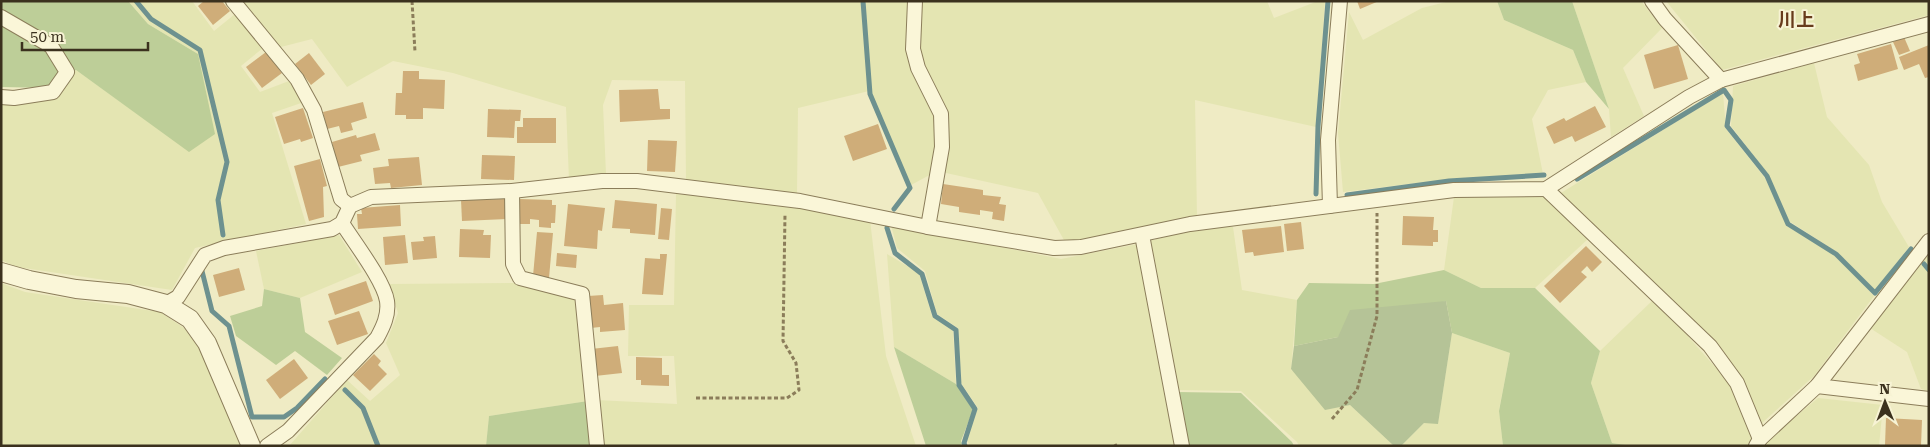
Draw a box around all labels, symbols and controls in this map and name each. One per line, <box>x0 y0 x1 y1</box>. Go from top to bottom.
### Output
district label: 川上 <box>1778 9 1814 30</box>
scale bar <box>22 20 149 52</box>
text: 50 m <box>30 28 65 46</box>
north arrow <box>1860 377 1910 427</box>
text: N <box>1879 381 1891 397</box>

